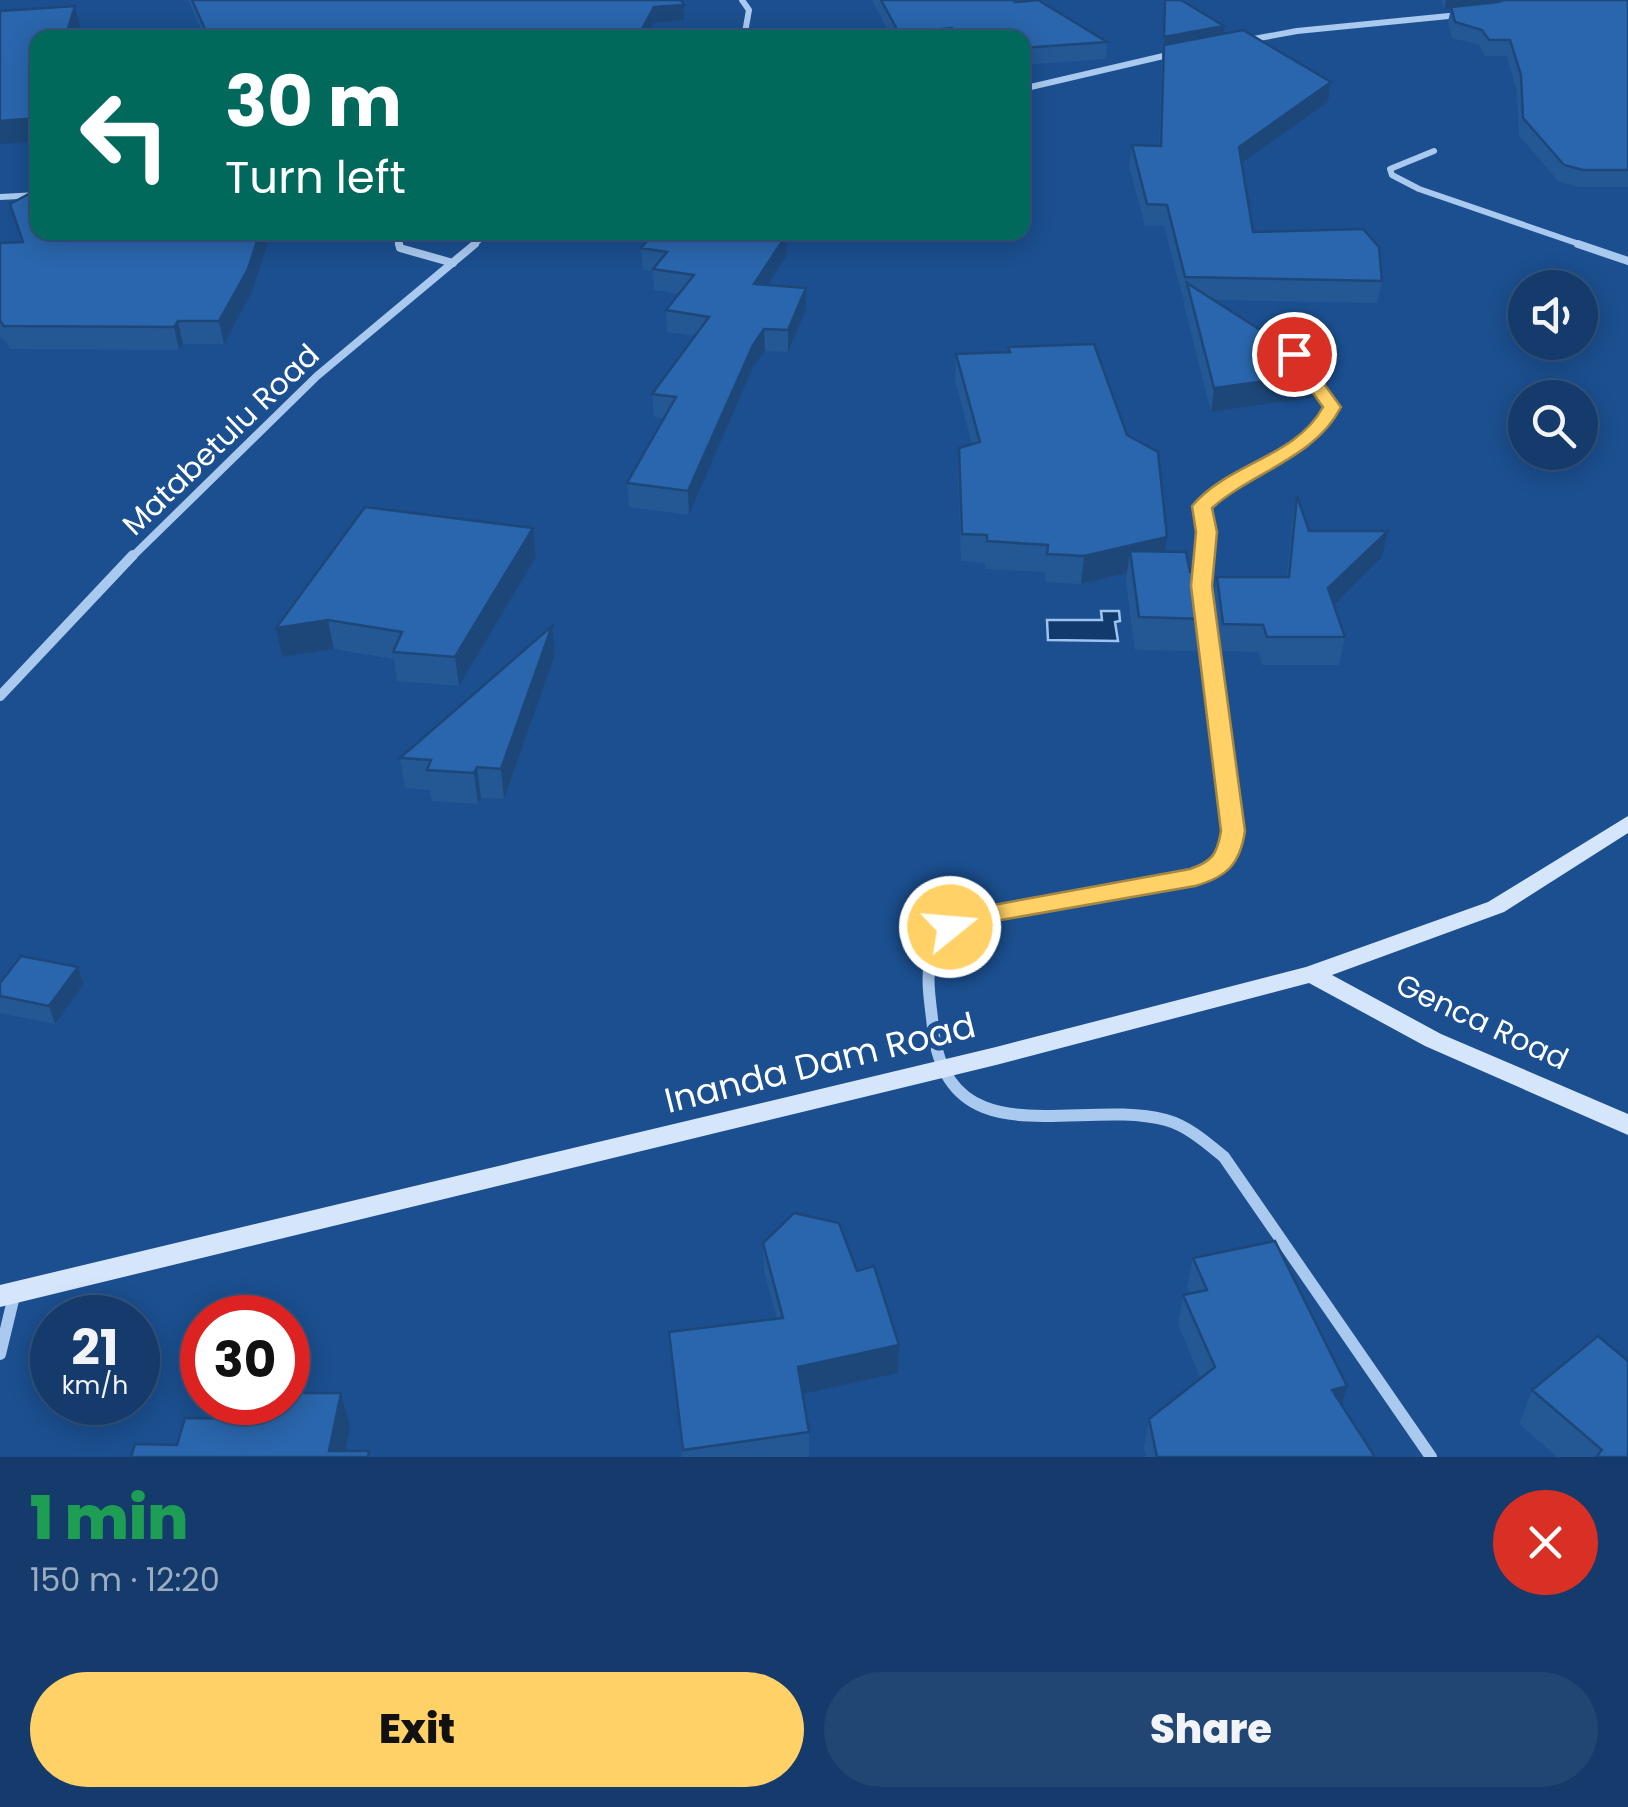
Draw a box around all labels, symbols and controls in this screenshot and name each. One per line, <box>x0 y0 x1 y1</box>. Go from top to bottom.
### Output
text: 30 m <box>225 52 402 151</box>
icon: left <box>60 70 190 200</box>
text: Turn left <box>225 146 406 209</box>
map controls <box>1508 270 1598 470</box>
button: sound <box>1508 270 1598 360</box>
pin <box>1252 312 1337 397</box>
icon: arrive <box>1267 327 1322 382</box>
street label: Matabetulu Road <box>113 334 329 545</box>
button: search <box>1508 380 1598 470</box>
position arrow <box>898 875 1002 979</box>
street label: Genca Road <box>1389 963 1575 1080</box>
street label: Inanda Dam Road <box>659 1000 980 1125</box>
speed limit sign: 30 <box>180 1295 310 1425</box>
text: 21 <box>71 1312 119 1383</box>
text: km/h <box>62 1368 128 1403</box>
text: 1 min <box>30 1476 188 1560</box>
button: close <box>1493 1490 1598 1595</box>
text: 150 m · 12:20 <box>30 1557 220 1602</box>
button: Exit <box>30 1672 804 1787</box>
button: Share <box>824 1672 1598 1787</box>

